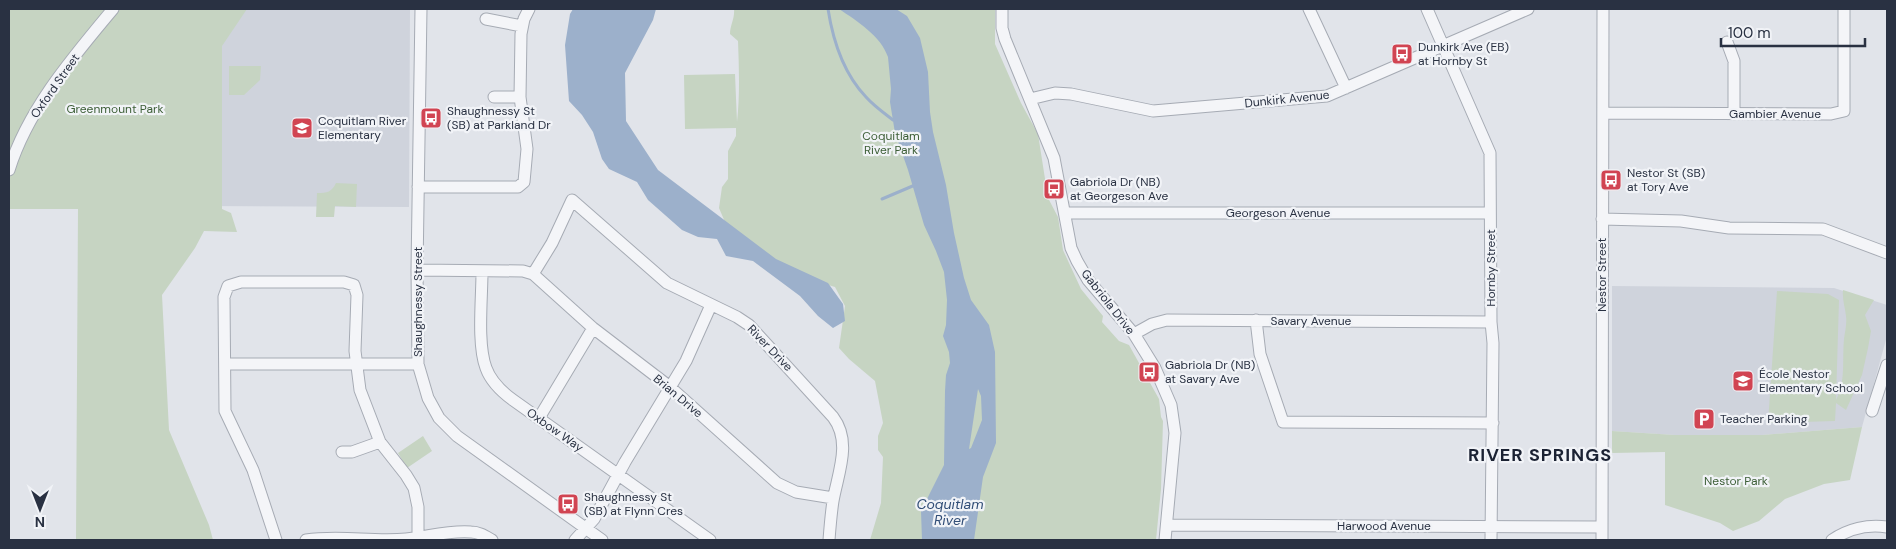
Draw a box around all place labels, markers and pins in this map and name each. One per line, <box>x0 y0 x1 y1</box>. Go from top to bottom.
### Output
place label: Dunkirk Ave (EB) at Hornby St <box>1418 39 1509 69</box>
bus stop icon: Dunkirk Ave (EB) at Hornby St <box>1390 42 1414 66</box>
place label: Shaughnessy St (SB) at Parkland Dr <box>447 103 551 133</box>
bus stop icon: Shaughnessy St (SB) at Parkland Dr <box>419 106 443 130</box>
place label: Coquitlam River Elementary <box>318 113 407 143</box>
school or university icon: Coquitlam River Elementary <box>290 116 314 140</box>
place label: Nestor St (SB) at Tory Ave <box>1627 165 1705 195</box>
bus stop icon: Nestor St (SB) at Tory Ave <box>1599 168 1623 192</box>
place label: Gabriola Dr (NB) at Georgeson Ave <box>1070 174 1168 204</box>
bus stop icon: Gabriola Dr (NB) at Georgeson Ave <box>1042 177 1066 201</box>
place label: Gabriola Dr (NB) at Savary Ave <box>1165 357 1255 387</box>
bus stop icon: Gabriola Dr (NB) at Savary Ave <box>1137 360 1161 384</box>
place label: École Nestor Elementary School <box>1759 366 1863 396</box>
school or university icon: École Nestor Elementary School <box>1731 369 1755 393</box>
parking icon: Teacher Parking <box>1692 407 1716 431</box>
place label: Teacher Parking <box>1720 411 1808 427</box>
place label: Shaughnessy St (SB) at Flynn Cres <box>584 489 683 519</box>
bus stop icon: Shaughnessy St (SB) at Flynn Cres <box>556 492 580 516</box>

